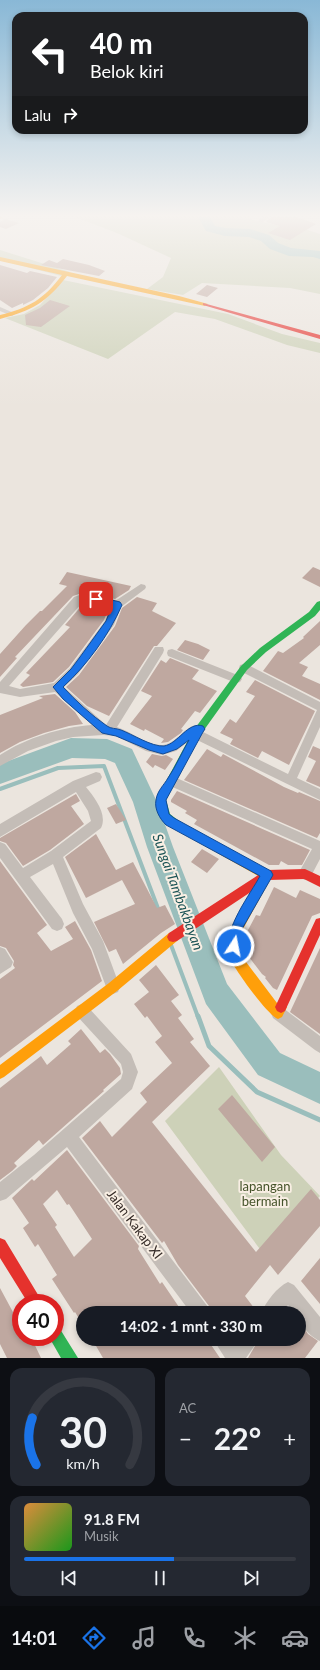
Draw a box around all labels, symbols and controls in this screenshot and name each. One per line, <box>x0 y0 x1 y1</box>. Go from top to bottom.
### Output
text: 40 m <box>90 26 153 60</box>
icon: left <box>24 28 76 80</box>
text: Belok kiri <box>90 60 164 82</box>
icon: right <box>59 104 81 126</box>
text: Lalu <box>24 106 51 124</box>
pin <box>79 582 113 616</box>
icon: arrive <box>85 588 107 610</box>
water label: Sungai Tambakbayan <box>150 831 207 952</box>
position arrow <box>213 925 255 967</box>
park label: lapangan bermain <box>239 1178 291 1209</box>
street label: Jalan Kakap XI <box>104 1186 166 1262</box>
speed limit sign: 40 <box>12 1294 64 1346</box>
text: 14:02 · 1 mnt · 330 m <box>120 1317 262 1335</box>
text: AC <box>179 1400 196 1416</box>
text: 30 <box>58 1407 107 1457</box>
text: 22° <box>214 1420 261 1456</box>
text: − <box>179 1425 192 1452</box>
text: + <box>283 1425 296 1452</box>
text: km/h <box>66 1455 99 1472</box>
text: 91.8 FM <box>84 1510 140 1528</box>
text: Musik <box>84 1528 119 1544</box>
icon: previous <box>58 1567 80 1589</box>
icon: pause <box>149 1567 171 1589</box>
icon: next <box>240 1567 262 1589</box>
icon: directions <box>80 1624 108 1652</box>
icon: music <box>130 1624 158 1652</box>
icon: phone <box>180 1624 208 1652</box>
icon: climate <box>231 1624 259 1652</box>
icon: car <box>281 1624 309 1652</box>
text: 14:01 <box>11 1627 58 1649</box>

